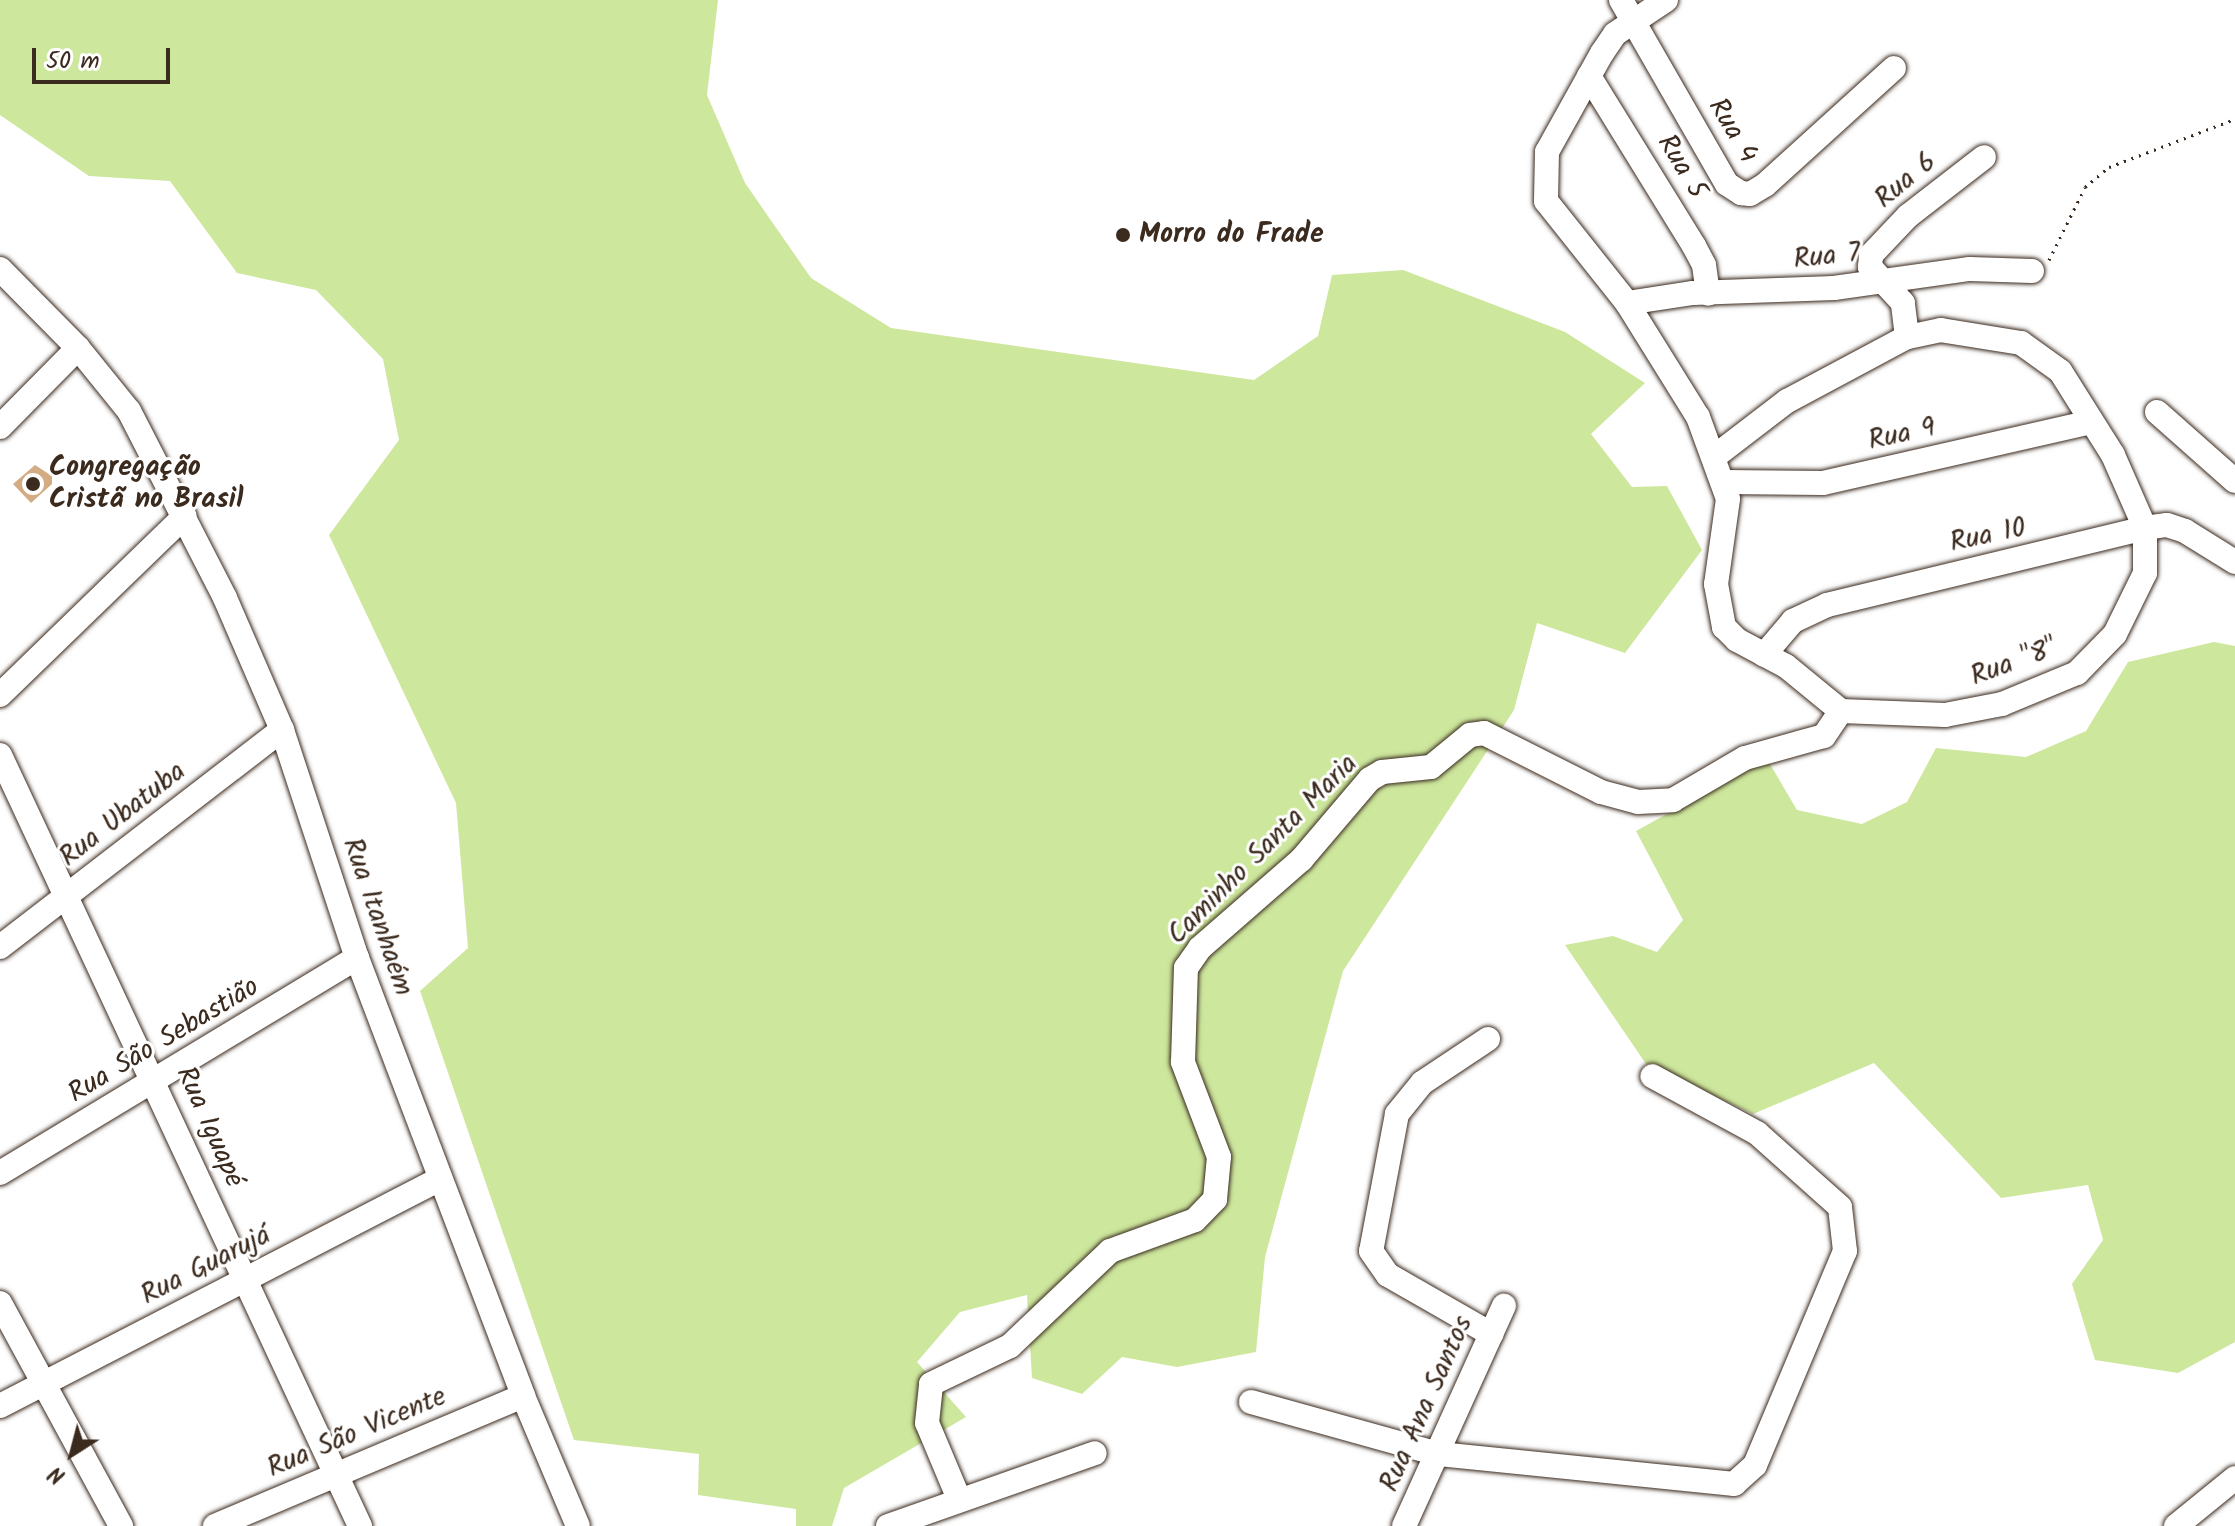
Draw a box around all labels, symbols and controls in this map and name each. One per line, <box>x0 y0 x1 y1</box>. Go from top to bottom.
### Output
scale bar <box>36 32 174 82</box>
text: 50 m <box>46 42 100 81</box>
street label: Rua 4 <box>1700 93 1764 169</box>
street label: Rua 5 <box>1649 129 1713 205</box>
street label: Rua 6 <box>1868 146 1944 216</box>
place label: Morro do Frade <box>1139 218 1324 252</box>
marker: Morro do Frade <box>1114 226 1132 244</box>
street label: Rua 7 <box>1792 237 1862 277</box>
street label: Rua 9 <box>1865 412 1939 458</box>
place label: Congregação Cristã no Brasil <box>49 451 243 517</box>
marker: Congregação Cristã no Brasil <box>24 475 42 493</box>
street label: Rua 10 <box>1947 512 2029 560</box>
street label: Rua "8" <box>1966 632 2062 694</box>
street label: Caminho Santa Maria <box>1161 748 1365 952</box>
street label: Rua Ubatuba <box>53 755 193 875</box>
street label: Rua Itanhaém <box>334 834 420 1000</box>
street label: Rua São Sebastião <box>62 971 266 1111</box>
street label: Rua Iguapé <box>168 1062 250 1192</box>
street label: Rua Guarujá <box>136 1219 276 1313</box>
street label: Rua Ana Santos <box>1373 1311 1481 1497</box>
street label: Rua São Vicente <box>262 1380 452 1486</box>
north arrow <box>32 1414 112 1494</box>
text: N <box>42 1456 74 1492</box>

